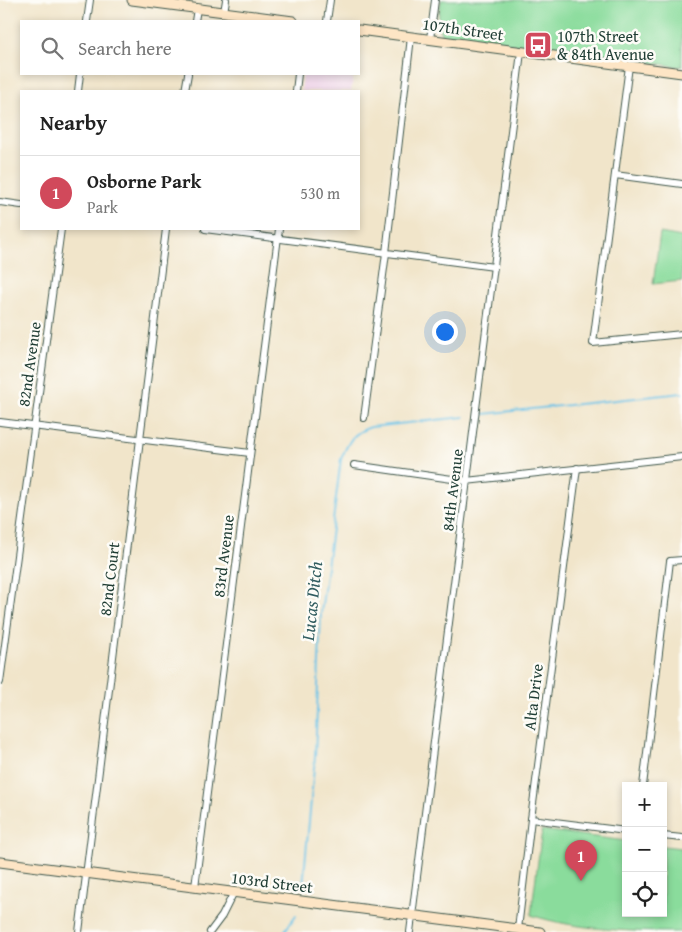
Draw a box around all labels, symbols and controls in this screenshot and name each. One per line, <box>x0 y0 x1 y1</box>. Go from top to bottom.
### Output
street label: 107th Street <box>421 11 505 47</box>
search box <box>20 20 360 75</box>
place label: 107th Street & 84th Avenue <box>557 24 654 66</box>
bus stop icon: 107th Street & 84th Avenue <box>523 30 553 60</box>
icon: search <box>38 34 66 62</box>
text: Search here <box>78 34 172 62</box>
text: Nearby <box>40 107 107 138</box>
text: Osborne Park <box>87 167 201 195</box>
text: 1 <box>52 181 60 205</box>
text: 530 m <box>300 181 340 205</box>
text: Park <box>87 195 118 219</box>
your location <box>432 319 458 345</box>
street label: 82nd Avenue <box>11 320 47 408</box>
street label: 84th Avenue <box>435 447 469 533</box>
street label: 83rd Avenue <box>206 513 240 599</box>
street label: 82nd Court <box>93 540 125 617</box>
water label: Lucas Ditch <box>294 560 329 643</box>
street label: Alta Drive <box>517 662 549 732</box>
map controls <box>622 782 667 917</box>
button: + <box>622 782 667 827</box>
button: − <box>622 827 667 872</box>
pin: 1 <box>565 840 597 881</box>
street label: 103rd Street <box>230 865 315 899</box>
button: locate <box>622 872 667 917</box>

